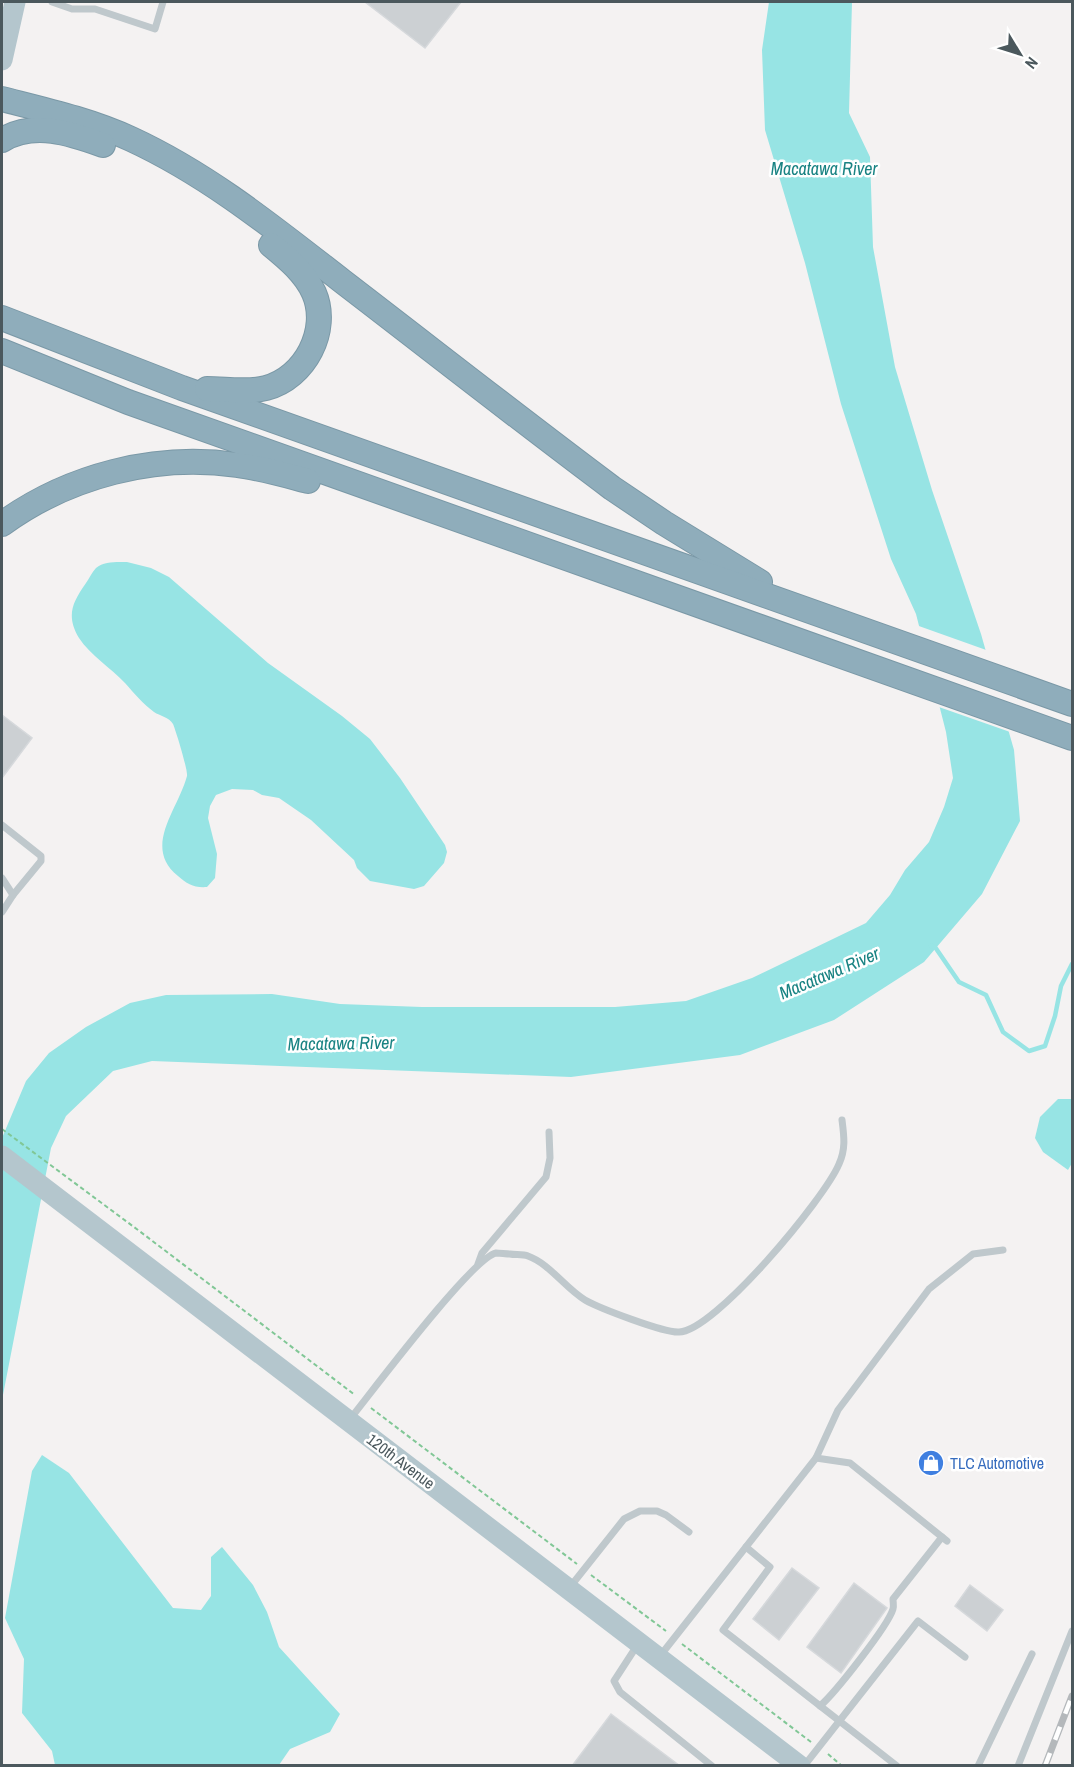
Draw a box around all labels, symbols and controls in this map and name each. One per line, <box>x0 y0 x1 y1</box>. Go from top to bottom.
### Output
north arrow <box>990 24 1050 84</box>
text: N <box>1020 53 1043 74</box>
water label: Macatawa River <box>771 156 878 181</box>
water label: Macatawa River <box>775 940 884 1005</box>
water label: Macatawa River <box>287 1030 396 1056</box>
street label: 120th Avenue <box>362 1428 440 1494</box>
shop icon: TLC Automotive <box>916 1448 946 1478</box>
place label: TLC Automotive <box>950 1452 1044 1474</box>

